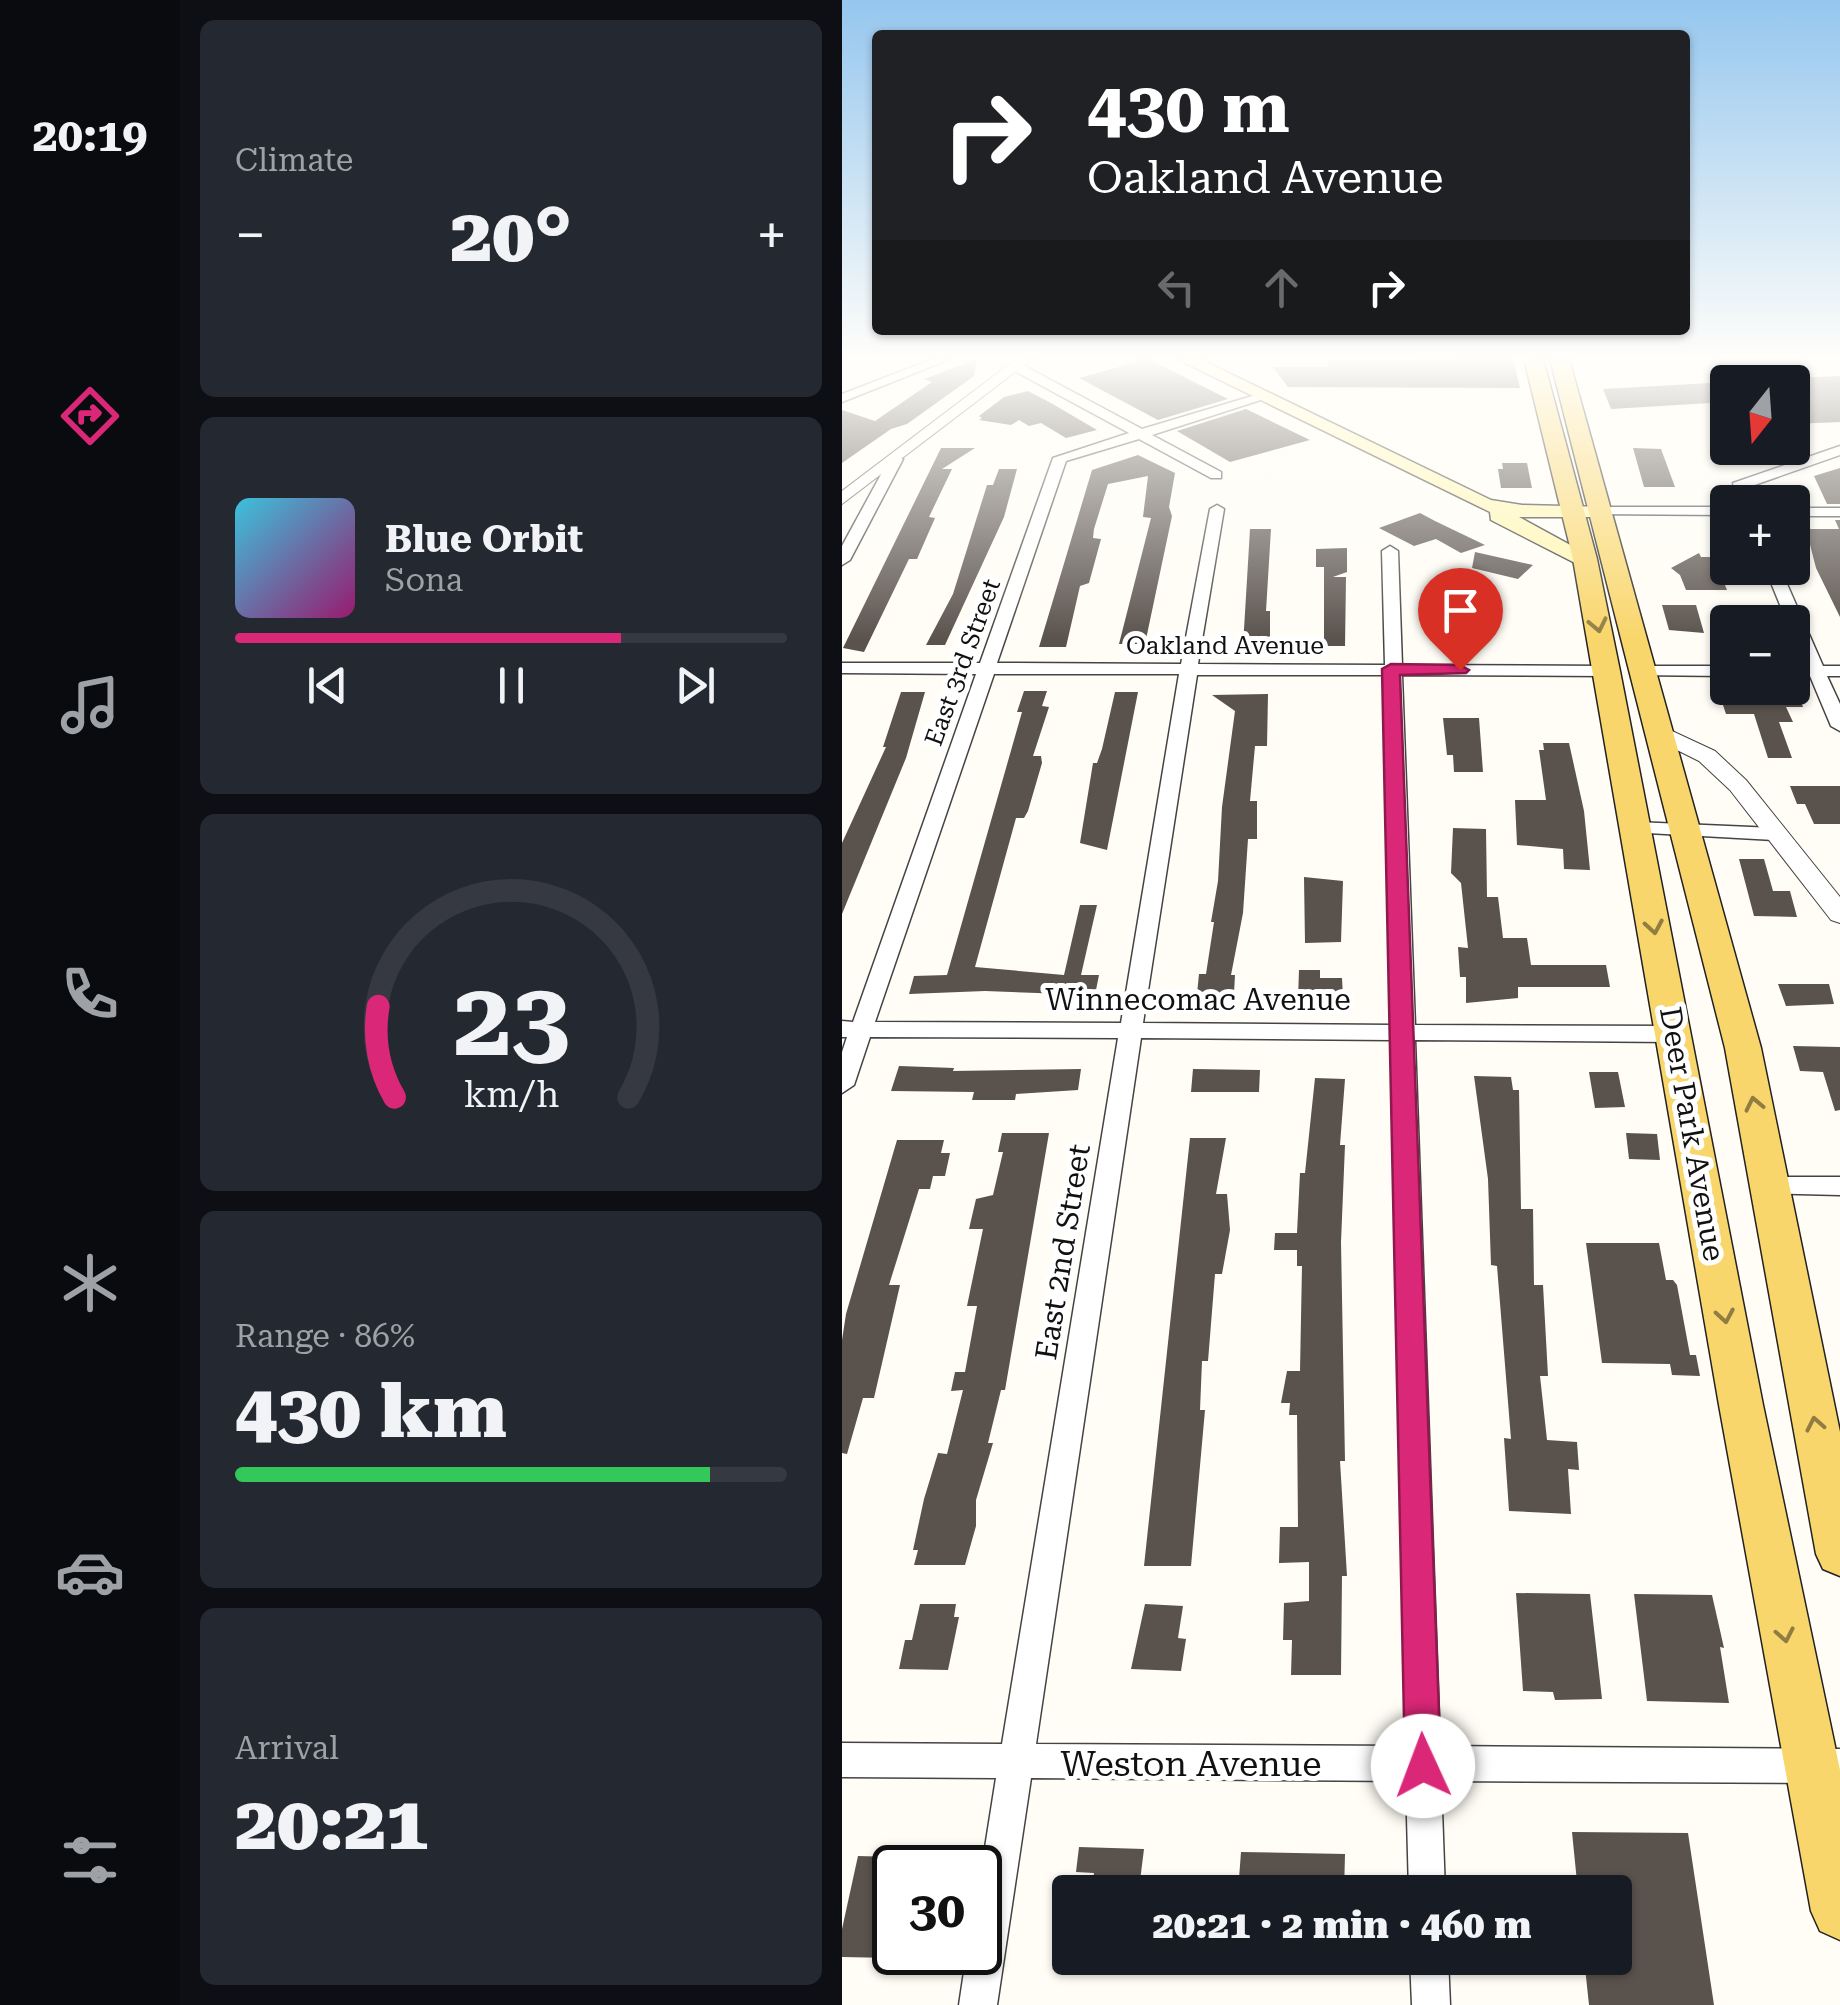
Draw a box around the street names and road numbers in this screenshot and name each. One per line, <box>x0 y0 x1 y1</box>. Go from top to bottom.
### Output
street label: East 3rd Street <box>919 575 1006 750</box>
street label: Oakland Avenue <box>1126 631 1324 660</box>
street label: Winnecomac Avenue <box>1045 982 1351 1017</box>
street label: Deer Park Avenue <box>1653 1004 1732 1264</box>
street label: East 2nd Street <box>1028 1142 1097 1362</box>
street label: Weston Avenue <box>1061 1744 1322 1785</box>

